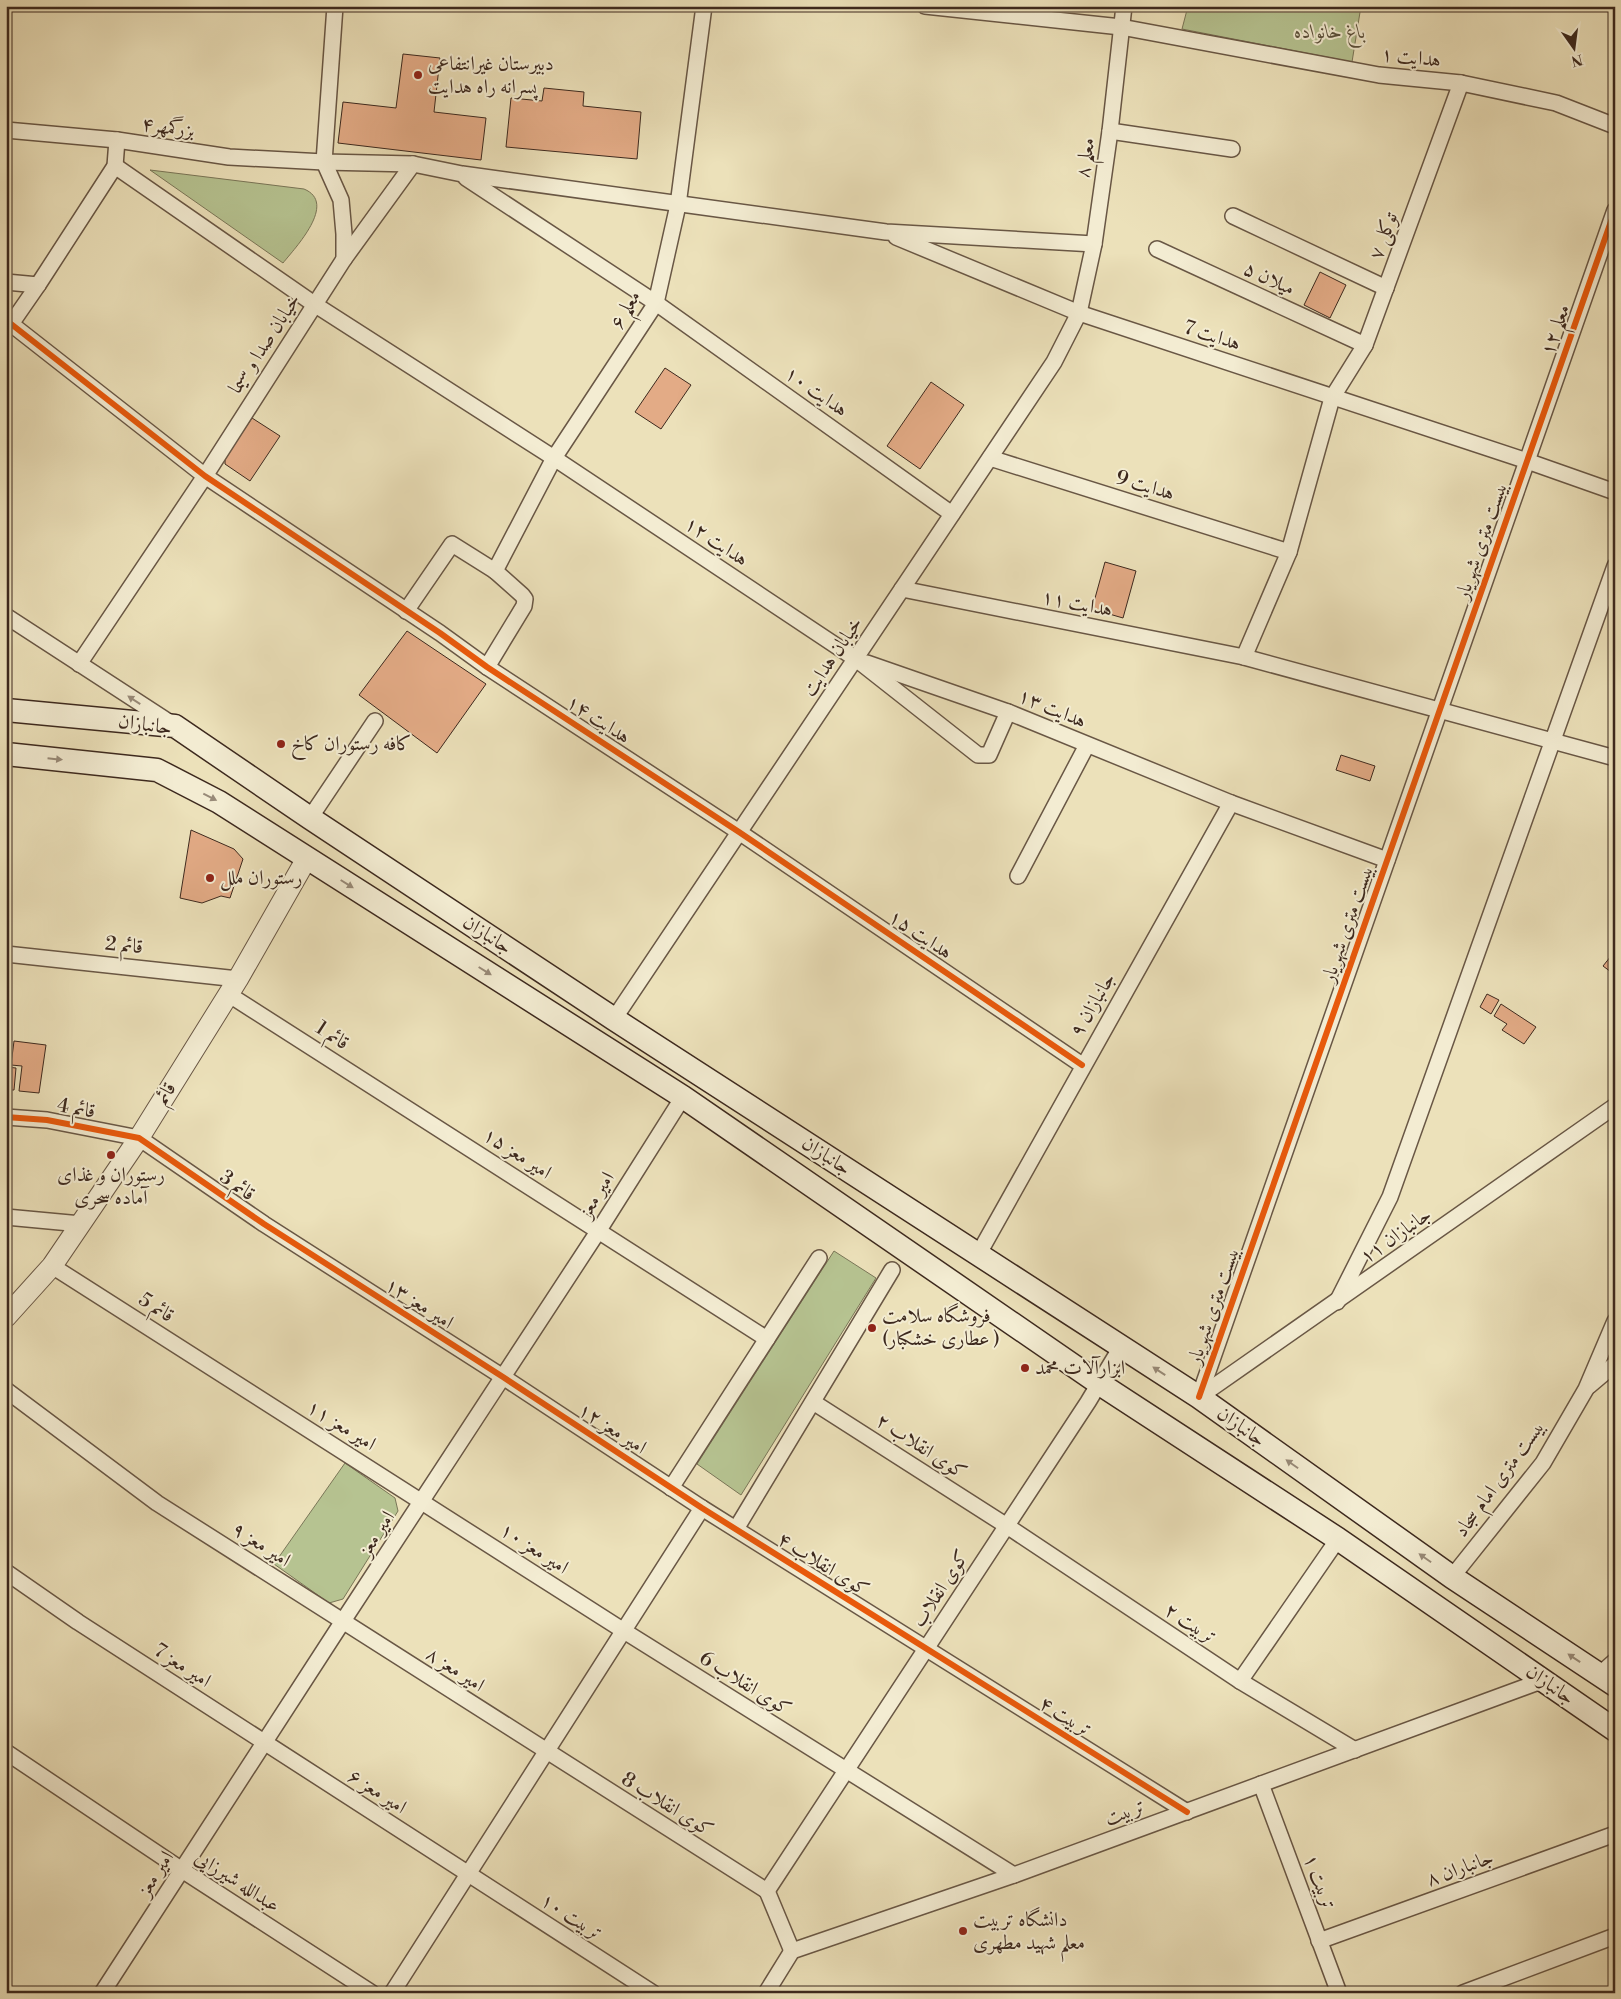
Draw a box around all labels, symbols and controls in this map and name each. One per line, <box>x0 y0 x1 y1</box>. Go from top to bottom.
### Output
park label: باغ خانواده <box>1294 20 1366 49</box>
north arrow <box>1548 22 1598 72</box>
street label: هدایت ۱ <box>1380 42 1442 74</box>
text: N <box>1569 50 1584 70</box>
place label: دبیرستان غیرانتفاعی پسرانه راه هدایت <box>428 52 554 101</box>
marker: دبیرستان غیرانتفاعی پسرانه راه هدایت <box>412 69 424 81</box>
street label: بزرگمهر۴ <box>140 110 197 144</box>
street label: معلم ۸ <box>1071 136 1108 181</box>
street label: توکلی ۷ <box>1364 209 1405 263</box>
street label: میلان ۵ <box>1239 256 1299 302</box>
street label: معلم ۶ <box>605 286 653 337</box>
street label: خیابان صدا و سیما <box>223 289 307 399</box>
street label: معلم ۱۲ <box>1536 301 1583 361</box>
street label: هدایت 7 <box>1180 315 1244 357</box>
street label: هدایت ۱۰ <box>779 361 853 423</box>
street label: هدایت 9 <box>1112 465 1178 507</box>
street label: بیست متری شهریار <box>1450 479 1514 605</box>
street label: هدایت ۱۲ <box>679 512 753 572</box>
street label: هدایت ۱۱ <box>1039 585 1115 623</box>
street label: خیابان هدایت <box>797 612 869 702</box>
street label: هدایت ۱۳ <box>1014 683 1090 735</box>
street label: هدایت ۱۴ <box>561 690 635 750</box>
one-way arrow <box>128 695 141 705</box>
street label: جانبازان <box>117 709 173 741</box>
place label: کافه رستوران کاخ <box>291 732 412 761</box>
marker: کافه رستوران کاخ <box>275 738 287 750</box>
one-way arrow <box>47 755 63 763</box>
one-way arrow <box>203 793 217 801</box>
street label: بیست متری شهریار <box>1316 862 1380 988</box>
place label: رستوران ملل <box>220 866 303 891</box>
marker: رستوران ملل <box>204 872 216 884</box>
one-way arrow <box>341 879 354 889</box>
street label: هدایت ۱۵ <box>883 905 957 965</box>
street label: جانبازان <box>458 910 516 960</box>
street label: قائم 2 <box>103 932 144 964</box>
one-way arrow <box>478 966 491 976</box>
street label: جانبازان ۹ <box>1065 969 1121 1041</box>
street label: قائم 1 <box>308 1016 354 1059</box>
street label: قائم <box>149 1078 186 1112</box>
street label: قائم 4 <box>54 1093 97 1129</box>
street label: امیر معز ۱۵ <box>478 1123 556 1185</box>
street label: جانبازان <box>797 1131 855 1181</box>
marker: رستوران و غذای آماده سحری <box>105 1149 117 1161</box>
place label: رستوران و غذای آماده سحری <box>57 1163 165 1211</box>
street label: قائم 3 <box>212 1165 260 1210</box>
street label: امیر معز <box>572 1168 621 1224</box>
street label: جانبازان ۱۱ <box>1355 1202 1437 1270</box>
street label: بیست متری شهریار <box>1182 1244 1246 1370</box>
street label: امیر معز ۱۳ <box>380 1273 458 1335</box>
street label: قائم 5 <box>131 1287 179 1332</box>
place label: فروشگاه سلامت (عطاری خشکبار ) <box>882 1302 1000 1352</box>
marker: فروشگاه سلامت (عطاری خشکبار ) <box>866 1322 878 1334</box>
place label: ابزارآلات محمد <box>1035 1355 1125 1381</box>
marker: ابزارآلات محمد <box>1019 1362 1031 1374</box>
one-way arrow <box>1152 1367 1165 1376</box>
street label: امیر معز ۱۱ <box>302 1395 380 1457</box>
street label: امیر معز ۱۲ <box>573 1398 651 1460</box>
street label: جانبازان <box>1212 1401 1270 1453</box>
street label: کوی انقلاب ۲ <box>871 1408 971 1486</box>
street label: بیست متری امام سجاد <box>1449 1416 1554 1545</box>
one-way arrow <box>1286 1459 1299 1469</box>
street label: امیر معز <box>352 1507 401 1563</box>
street label: امیر معز ۹ <box>227 1517 295 1573</box>
street label: امیر معز ۱۰ <box>495 1518 573 1580</box>
street label: کوی انقلاب ۴ <box>773 1527 873 1603</box>
street label: کوی انقلاب <box>907 1545 975 1633</box>
one-way arrow <box>1418 1553 1432 1563</box>
street label: تربیت ۲ <box>1159 1598 1221 1650</box>
street label: امیر معز 7 <box>149 1638 215 1694</box>
street label: امیر معز ۸ <box>421 1642 489 1698</box>
street label: کوی انقلاب 6 <box>694 1646 796 1722</box>
one-way arrow <box>1567 1654 1581 1663</box>
street label: جانبازان <box>1521 1659 1579 1711</box>
street label: تربیت ۴ <box>1034 1691 1096 1743</box>
street label: امیر معز ۶ <box>343 1764 411 1820</box>
street label: کوی انقلاب 8 <box>616 1767 718 1843</box>
street label: تربیت <box>1101 1794 1149 1832</box>
street label: عبدالله شیرزایی <box>190 1845 284 1919</box>
street label: جانباران ۸ <box>1423 1845 1497 1893</box>
street label: امیر معز <box>131 1847 180 1903</box>
street label: تربیت ۱ <box>1298 1851 1340 1913</box>
street label: تربیت ۱۰ <box>535 1888 607 1946</box>
place label: دانشگاه تربیت معلم شهید مطهری <box>973 1906 1085 1963</box>
marker: دانشگاه تربیت معلم شهید مطهری <box>957 1925 969 1937</box>

